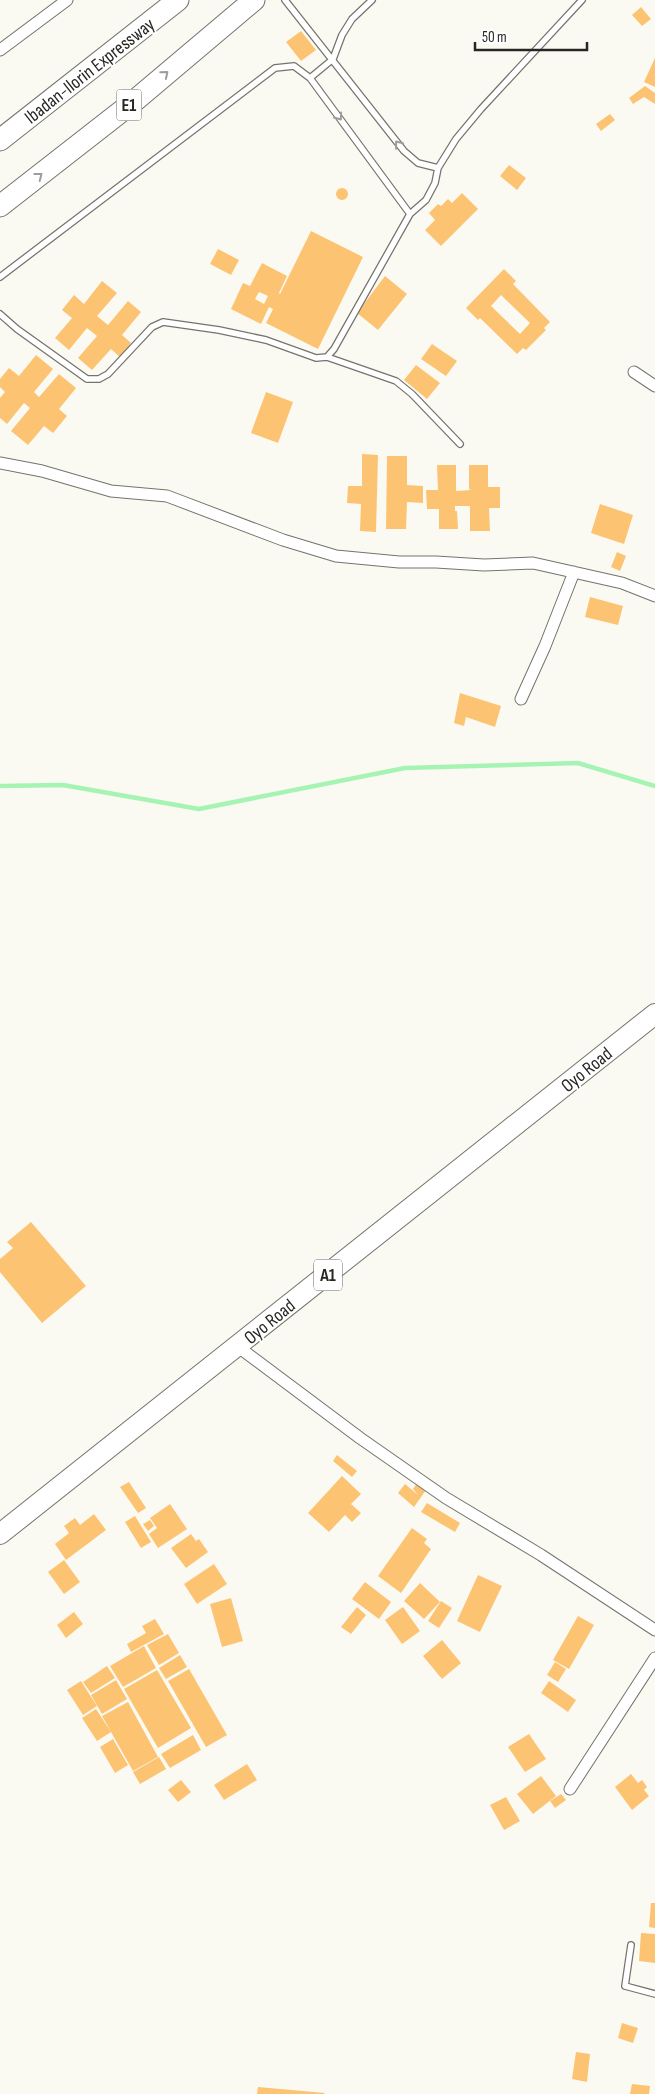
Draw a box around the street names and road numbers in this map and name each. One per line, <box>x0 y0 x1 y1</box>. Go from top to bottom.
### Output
street label: Ibadan-Ilorin Expressway <box>20 13 160 129</box>
road number: E1 <box>116 90 142 120</box>
street label: Oyo Road <box>557 1043 617 1098</box>
road number: A1 <box>314 1260 342 1290</box>
street label: Oyo Road <box>240 1295 300 1350</box>

